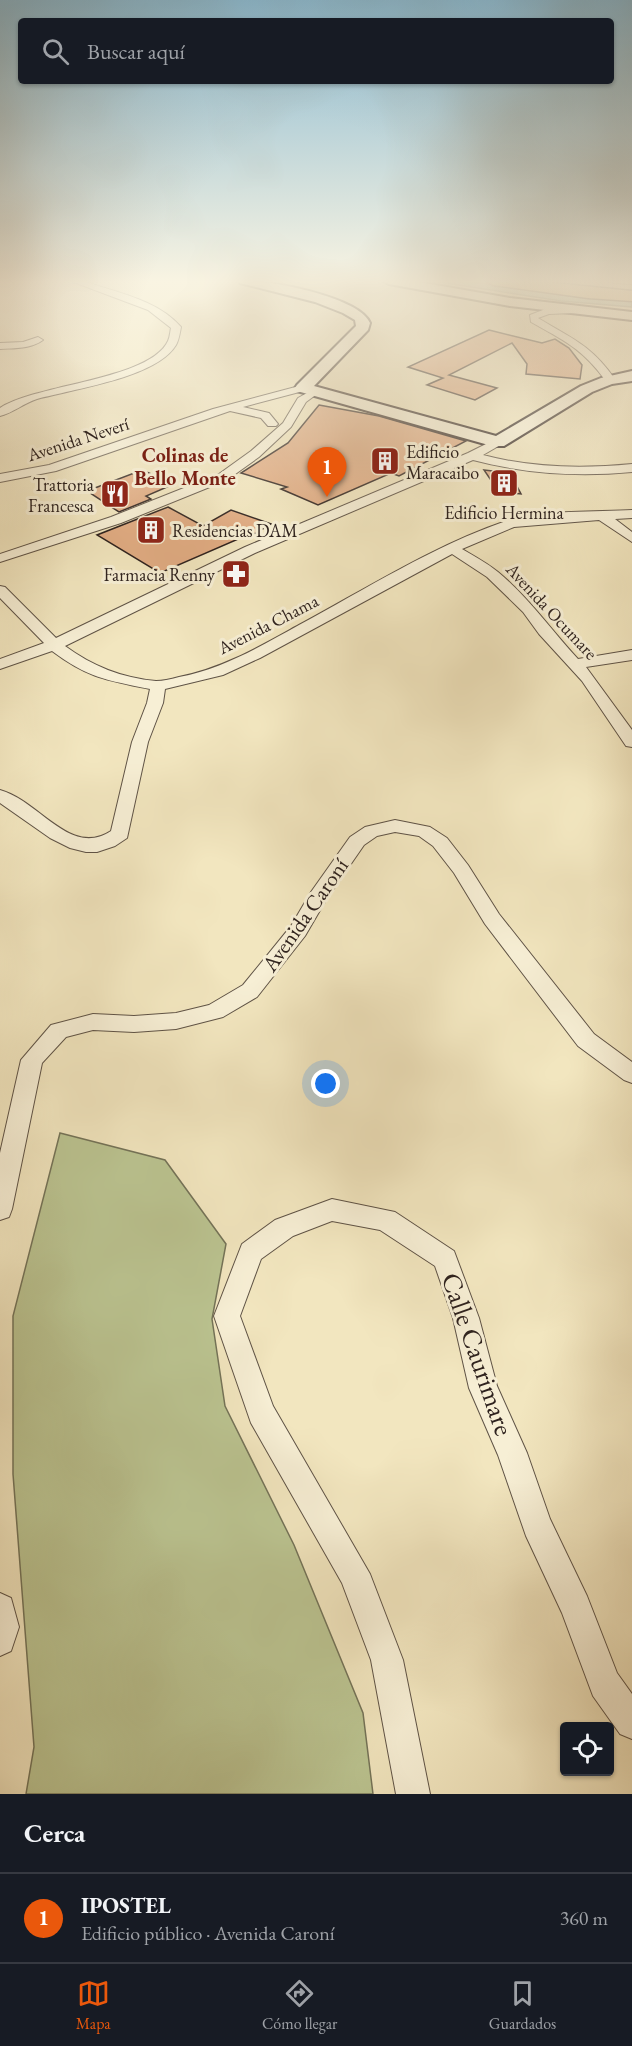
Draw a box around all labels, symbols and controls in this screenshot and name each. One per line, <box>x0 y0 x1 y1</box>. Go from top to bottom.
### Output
search box <box>18 18 614 84</box>
icon: search <box>39 35 72 68</box>
text: Buscar aquí <box>87 37 185 66</box>
street label: Avenida Neverí <box>23 412 132 467</box>
place label: Edificio Maracaibo <box>406 440 479 484</box>
district label: Colinas de Bello Monte <box>134 442 236 491</box>
building icon: Edificio Maracaibo <box>369 445 401 477</box>
pin: 1 <box>308 448 346 497</box>
building icon: Edificio Hermina <box>488 467 520 499</box>
place label: Trattoria Francesca <box>28 473 95 517</box>
restaurant icon: Trattoria Francesca <box>99 478 131 510</box>
place label: Edificio Hermina <box>444 501 565 524</box>
building icon: Residencias DAM <box>135 514 167 546</box>
place label: Residencias DAM <box>172 519 298 542</box>
street label: Avenida Ocumare <box>501 557 603 664</box>
pharmacy icon: Farmacia Renny <box>220 558 252 590</box>
place label: Farmacia Renny <box>103 563 215 586</box>
street label: Avenida Chama <box>213 588 323 660</box>
street label: Avenida Caroní <box>255 852 355 978</box>
your location <box>311 1069 340 1098</box>
street label: Calle Caurimare <box>434 1268 522 1440</box>
map controls <box>560 1722 614 1776</box>
button: locate <box>560 1722 614 1776</box>
text: Cerca <box>24 1816 85 1850</box>
text: IPOSTEL <box>81 1891 171 1920</box>
text: 1 <box>38 1905 49 1931</box>
text: 360 m <box>560 1905 608 1931</box>
text: Edificio público · Avenida Caroní <box>81 1920 335 1946</box>
tab: Mapa <box>76 1977 111 2034</box>
tab: Cómo llegar <box>262 1977 337 2034</box>
tab: Guardados <box>489 1977 556 2034</box>

